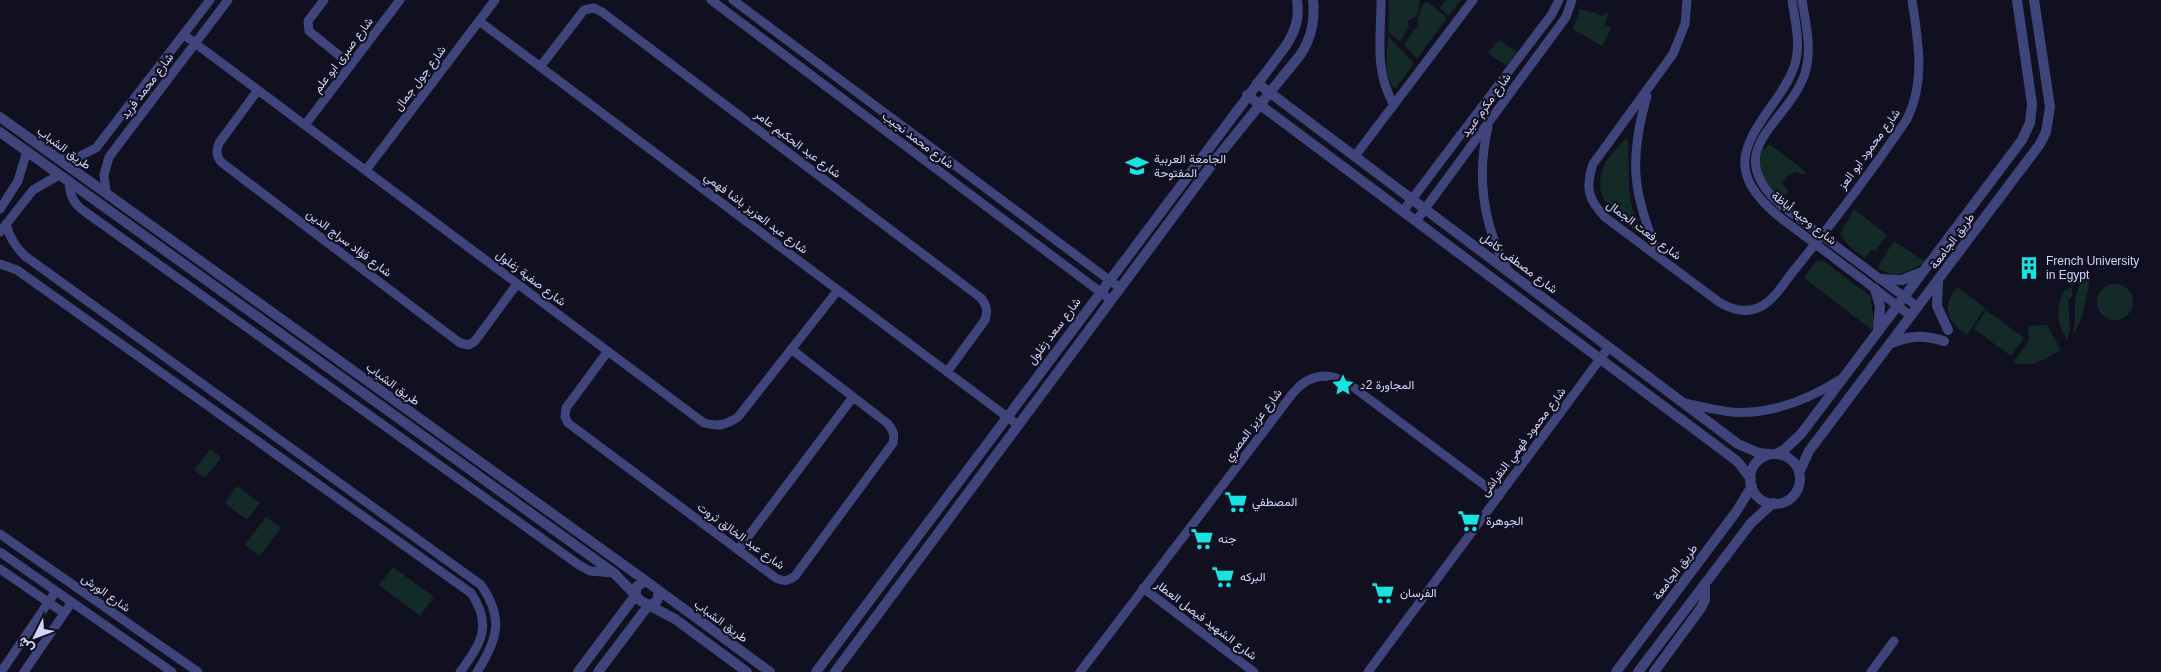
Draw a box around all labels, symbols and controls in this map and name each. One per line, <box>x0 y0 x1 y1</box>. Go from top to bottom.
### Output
street label: شارع صبرى ابو علم <box>310 15 378 97</box>
street label: شارع جول جمال <box>391 43 451 114</box>
street label: شارع محمد فريد <box>118 50 178 123</box>
street label: شارع مكرم عبيد <box>1458 70 1515 141</box>
street label: شارع محمود ابو العز <box>1835 106 1905 194</box>
street label: شارع عبد الحكيم عامر <box>750 107 844 182</box>
street label: شارع محمد نجيب <box>878 109 956 173</box>
street label: طريق الشباب <box>34 124 94 173</box>
place label: الجامعة العربية المفتوحة <box>1154 152 1226 181</box>
school or university icon: الجامعة العربية المفتوحة <box>1124 153 1150 179</box>
street label: شارع عبد العزيز باشا فهمي <box>700 169 811 259</box>
street label: شارع وجيه أباظة <box>1768 188 1839 249</box>
street label: شارع رفعت الجمال <box>1603 197 1684 264</box>
street label: شارع فؤاد سراج الدين <box>302 206 394 281</box>
street label: طريق الجامعة <box>1927 210 1978 272</box>
street label: شارع مصطفى كامل <box>1477 230 1560 298</box>
street label: شارع صفية زغلول <box>492 247 569 310</box>
place label: French University in Egypt <box>2046 254 2139 282</box>
building icon: French University in Egypt <box>2016 255 2042 281</box>
street label: شارع سعد زغلول <box>1024 295 1085 368</box>
street label: طريق الشباب <box>363 360 423 409</box>
place icon: المجاورة 2د <box>1330 372 1356 398</box>
place label: المجاورة 2د <box>1360 378 1414 393</box>
street label: شارع محمود فهمي النقراشى <box>1477 385 1571 501</box>
street label: شارع عزيز المصري <box>1221 386 1287 466</box>
supermarket icon: المصطفي <box>1223 489 1249 515</box>
place label: المصطفي <box>1252 495 1297 512</box>
street label: شارع عبد الخالق ثروت <box>694 500 787 574</box>
supermarket icon: الجوهرة <box>1456 508 1482 534</box>
place label: الجوهرة <box>1486 514 1523 529</box>
supermarket icon: جنه <box>1189 526 1215 552</box>
place label: جنه <box>1218 532 1236 546</box>
street label: طريق الجامعة <box>1650 541 1701 603</box>
supermarket icon: البركه <box>1210 564 1236 590</box>
place label: البركه <box>1240 570 1265 585</box>
street label: شارع الورش <box>78 571 133 617</box>
street label: شارع الشهيد فيصل العطار <box>1150 577 1260 664</box>
supermarket icon: الفرسان <box>1370 580 1396 606</box>
place label: الفرسان <box>1400 586 1437 601</box>
street label: طريق الشباب <box>691 597 751 646</box>
north arrow <box>10 612 60 662</box>
text: ش <box>14 633 38 657</box>

